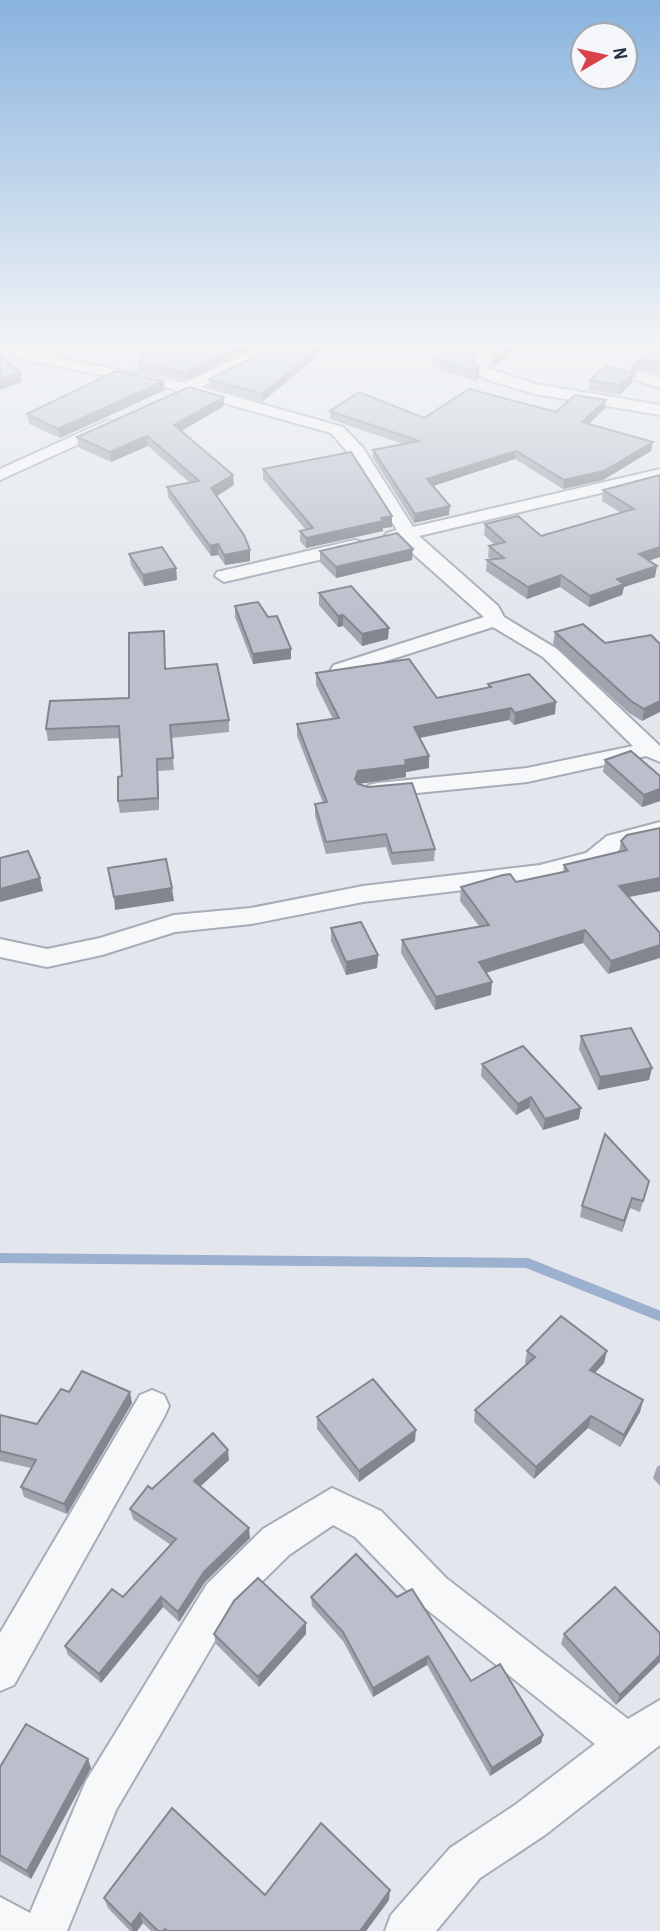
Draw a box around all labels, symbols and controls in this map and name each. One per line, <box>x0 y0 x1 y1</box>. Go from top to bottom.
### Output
north arrow <box>569 21 639 91</box>
text: N <box>607 46 635 61</box>

